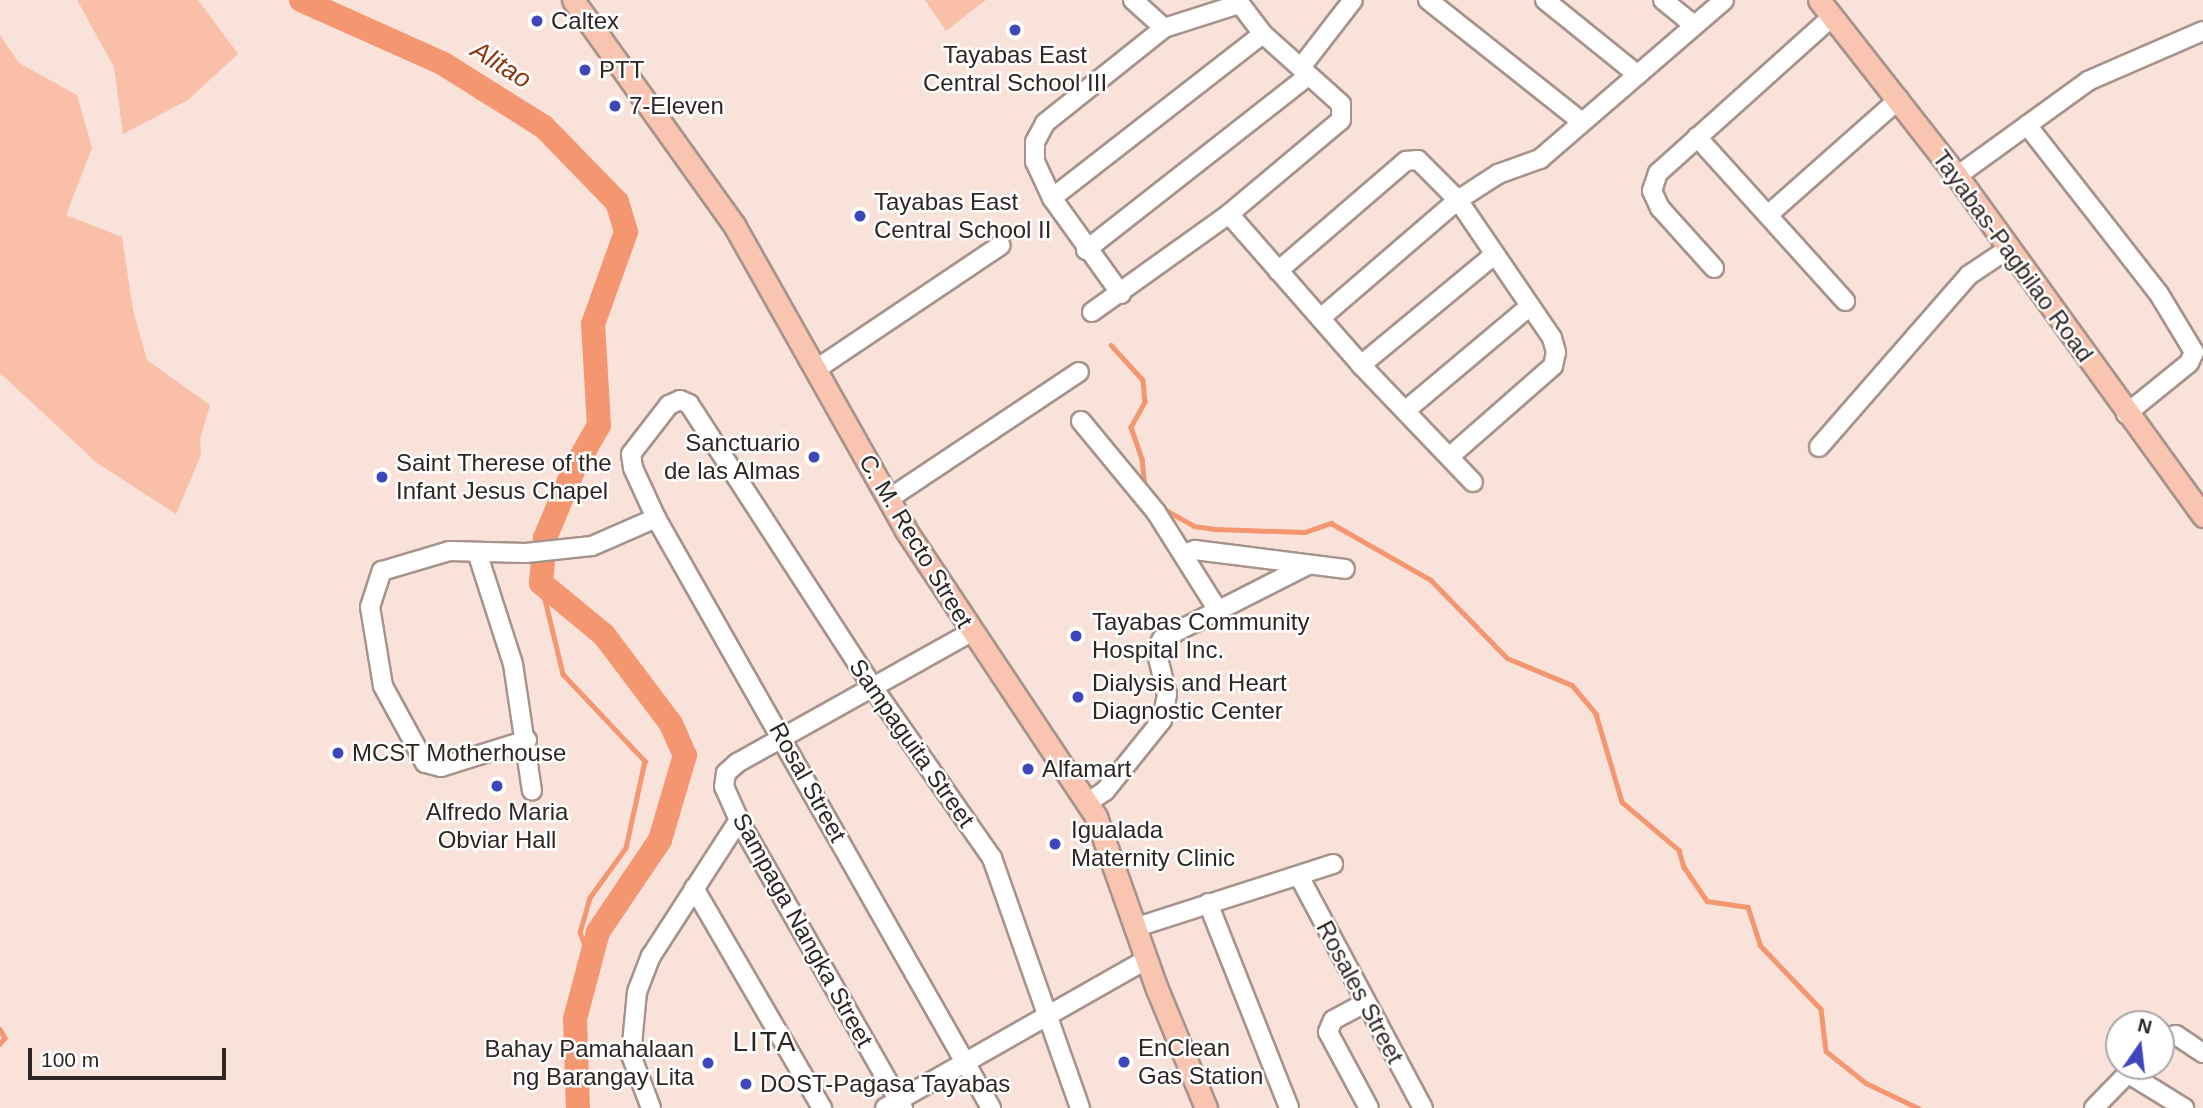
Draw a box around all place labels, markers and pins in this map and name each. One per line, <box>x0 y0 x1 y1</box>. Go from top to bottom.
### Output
place label: Caltex <box>551 7 619 35</box>
marker: Caltex <box>529 13 545 29</box>
marker: Tayabas East Central School III <box>1007 22 1023 38</box>
place label: Tayabas East Central School III <box>923 41 1107 97</box>
place label: PTT <box>599 56 644 84</box>
marker: PTT <box>577 62 593 78</box>
place label: 7-Eleven <box>629 92 724 120</box>
marker: 7-Eleven <box>607 98 623 114</box>
place label: Tayabas East Central School II <box>874 188 1051 244</box>
marker: Tayabas East Central School II <box>852 208 868 224</box>
place label: Sanctuario de las Almas <box>663 429 800 485</box>
place label: Saint Therese of the Infant Jesus Chapel <box>396 449 612 505</box>
marker: Sanctuario de las Almas <box>806 449 822 465</box>
marker: Saint Therese of the Infant Jesus Chapel <box>374 469 390 485</box>
place label: Tayabas Community Hospital Inc. <box>1092 608 1309 664</box>
marker: Tayabas Community Hospital Inc. <box>1066 626 1086 646</box>
place label: Dialysis and Heart Diagnostic Center <box>1092 669 1287 725</box>
marker: Dialysis and Heart Diagnostic Center <box>1070 689 1086 705</box>
place label: MCST Motherhouse <box>352 739 567 767</box>
marker: MCST Motherhouse <box>330 745 346 761</box>
place label: Alfamart <box>1042 755 1131 783</box>
marker: Alfamart <box>1020 761 1036 777</box>
marker: Alfredo Maria Obviar Hall <box>489 778 505 794</box>
place label: Alfredo Maria Obviar Hall <box>426 798 568 854</box>
place label: Igualada Maternity Clinic <box>1071 816 1235 872</box>
marker: Igualada Maternity Clinic <box>1045 834 1065 854</box>
place label: EnClean Gas Station <box>1138 1034 1263 1090</box>
place label: Bahay Pamahalaan ng Barangay Lita <box>485 1035 694 1091</box>
marker: EnClean Gas Station <box>1116 1054 1132 1070</box>
marker: Bahay Pamahalaan ng Barangay Lita <box>700 1055 716 1071</box>
place label: DOST-Pagasa Tayabas <box>760 1070 1011 1098</box>
marker: DOST-Pagasa Tayabas <box>738 1076 754 1092</box>

